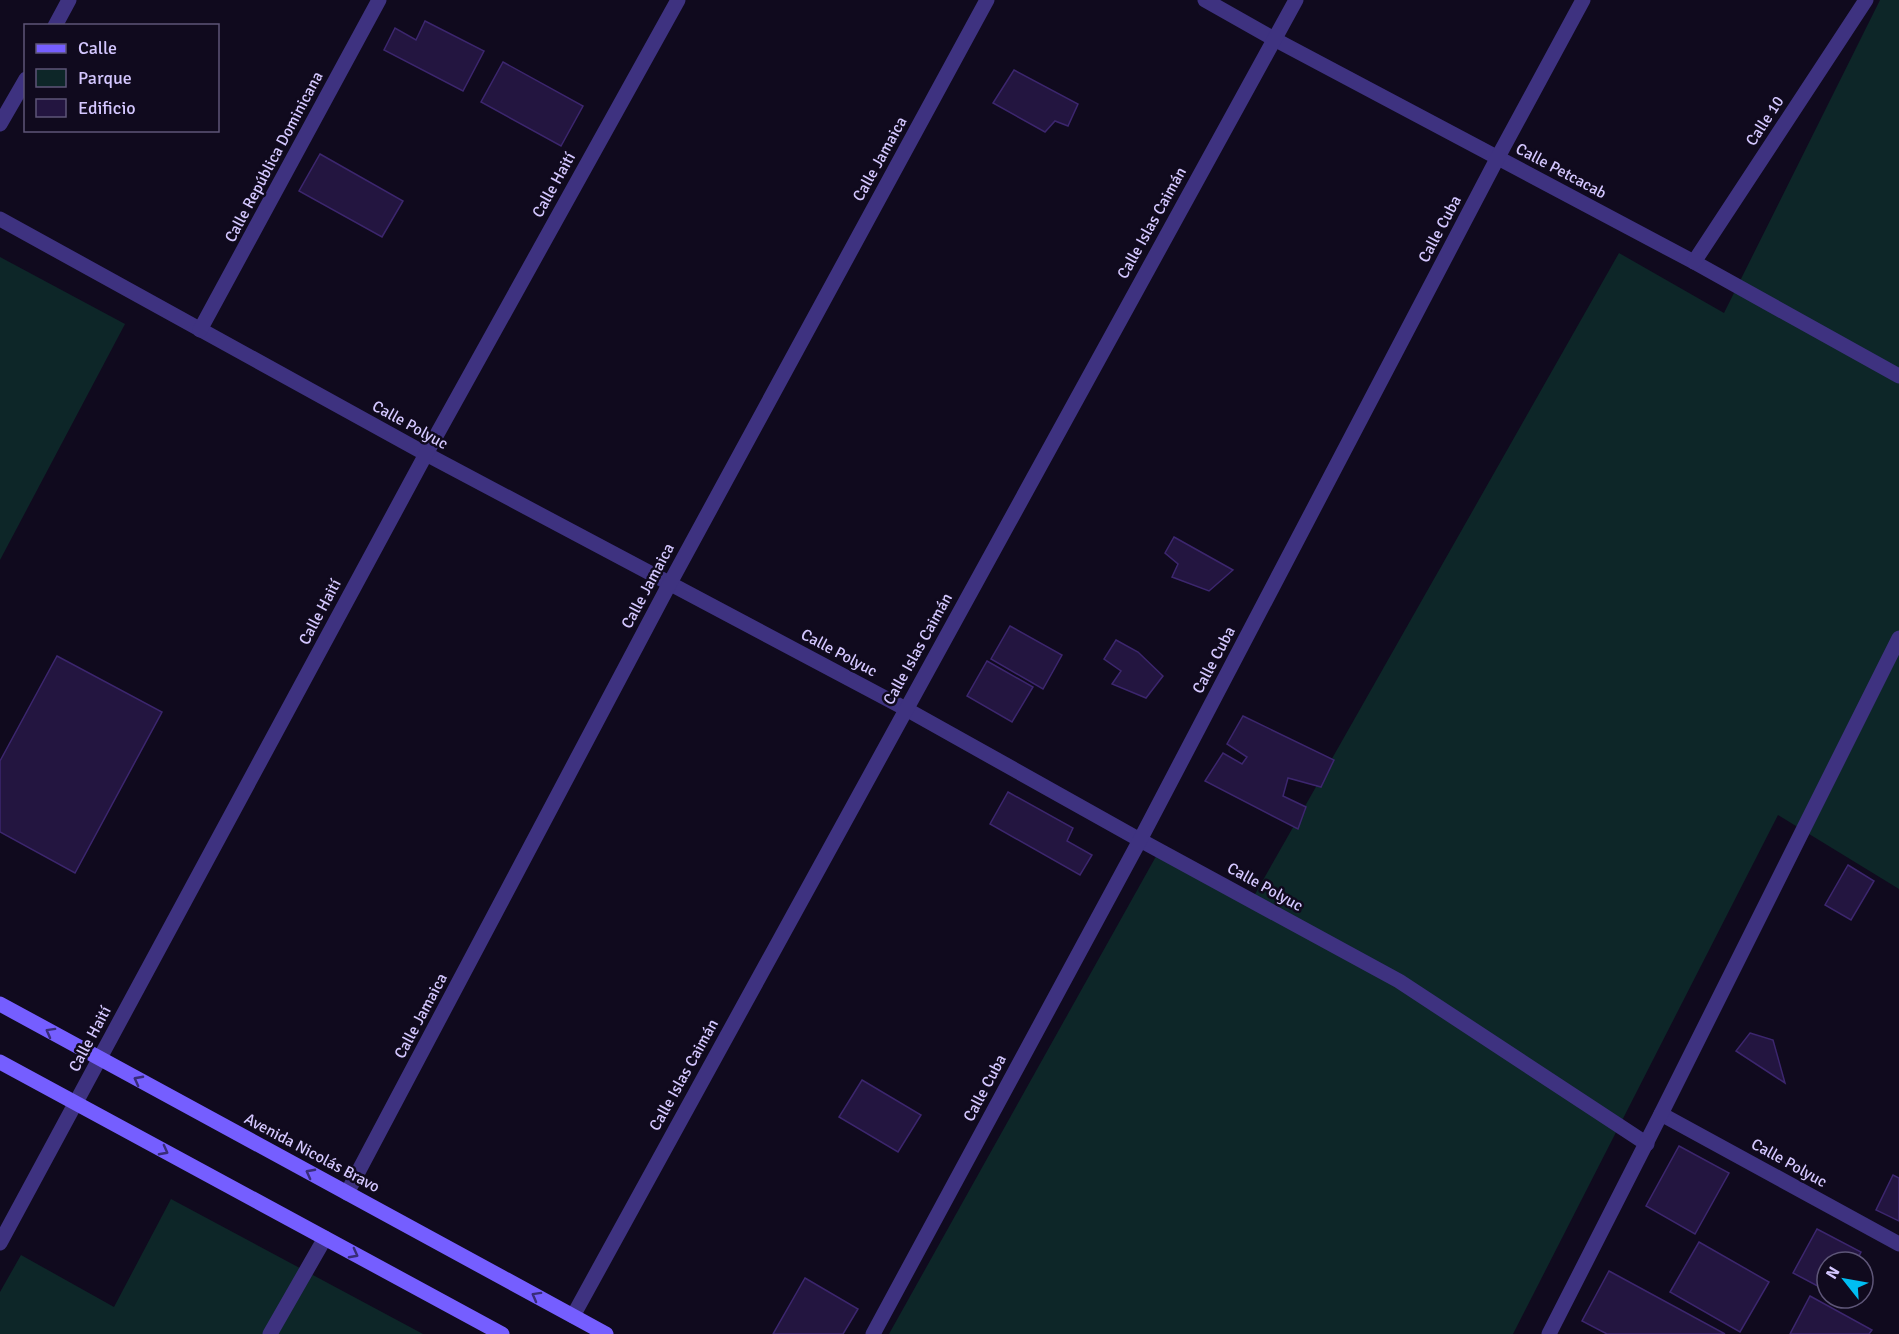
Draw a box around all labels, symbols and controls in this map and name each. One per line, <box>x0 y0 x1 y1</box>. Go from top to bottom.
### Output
legend <box>24 24 219 132</box>
text: Calle <box>78 37 117 59</box>
text: Parque <box>78 67 132 89</box>
street label: Calle República Dominicana <box>220 68 328 246</box>
street label: Calle 10 <box>1741 92 1789 150</box>
text: Edificio <box>78 97 136 119</box>
street label: Calle Jamaica <box>848 113 912 205</box>
street label: Calle Petcacab <box>1512 139 1610 203</box>
street label: Calle Haití <box>528 148 580 221</box>
street label: Calle Islas Caimán <box>1113 164 1191 282</box>
street label: Calle Cuba <box>1414 192 1466 266</box>
street label: Calle Polyuc <box>369 396 451 454</box>
street label: Calle Jamaica <box>617 540 679 632</box>
street label: Calle Haití <box>294 575 346 648</box>
street label: Calle Islas Caimán <box>879 590 957 708</box>
street label: Calle Cuba <box>1188 623 1240 697</box>
street label: Calle Polyuc <box>797 625 881 681</box>
street label: Calle Polyuc <box>1224 858 1306 916</box>
street label: Calle Jamaica <box>390 970 452 1062</box>
street label: Calle Haití <box>64 1002 116 1075</box>
street label: Calle Islas Caimán <box>645 1016 723 1134</box>
one-way arrow <box>46 1028 56 1039</box>
street label: Calle Cuba <box>959 1051 1011 1125</box>
one-way arrow <box>134 1076 144 1087</box>
street label: Avenida Nicolás Bravo <box>241 1109 383 1197</box>
street label: Calle Polyuc <box>1748 1134 1830 1192</box>
one-way arrow <box>158 1144 169 1155</box>
one-way arrow <box>305 1169 316 1180</box>
one-way arrow <box>348 1247 358 1258</box>
north arrow <box>1815 1250 1875 1310</box>
text: N <box>1822 1263 1844 1283</box>
one-way arrow <box>532 1292 543 1303</box>

